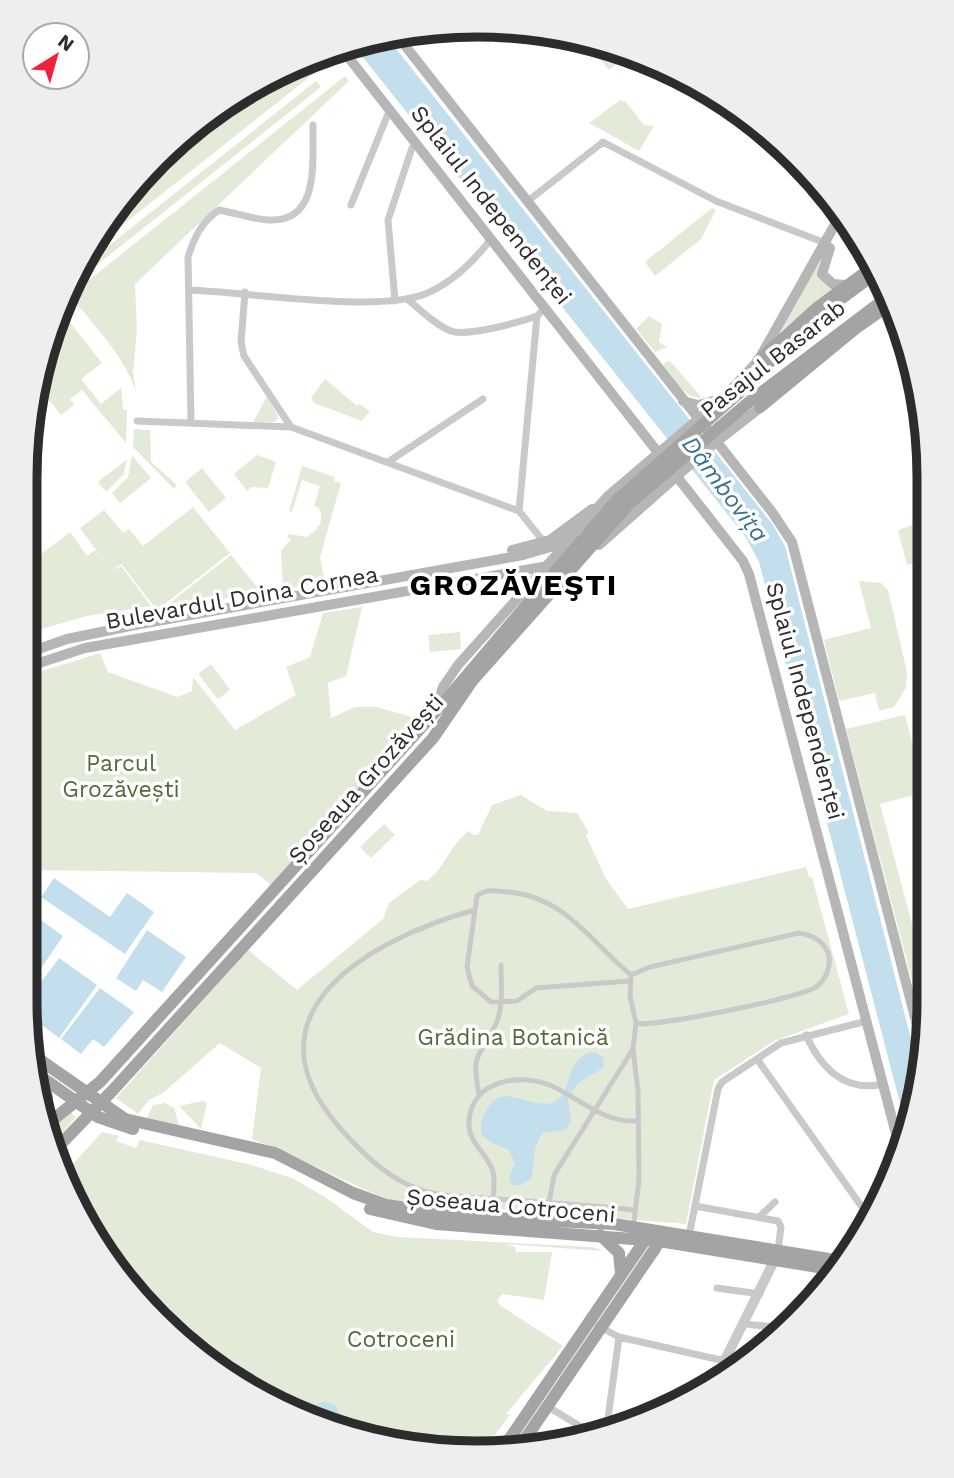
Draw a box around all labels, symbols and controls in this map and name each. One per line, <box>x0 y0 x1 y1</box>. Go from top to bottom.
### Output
north arrow <box>21 21 91 91</box>
text: N <box>53 29 78 56</box>
street label: Splaiul Independenței <box>405 100 577 310</box>
street label: Pasajul Basarab <box>695 294 851 424</box>
water label: Dâmbovița <box>676 431 774 548</box>
street label: Bulevardul Doina Cornea <box>104 561 380 635</box>
district label: GROZĂVEŞTI <box>410 567 618 602</box>
street label: Splaiul Independenței <box>760 579 850 823</box>
street label: Șoseaua Grozăvești <box>283 689 449 869</box>
park label: Parcul Grozăvești <box>62 750 180 803</box>
park label: Grădina Botanică <box>417 1024 609 1051</box>
street label: Șoseaua Cotroceni <box>405 1183 617 1229</box>
park label: Cotroceni <box>347 1326 455 1353</box>

